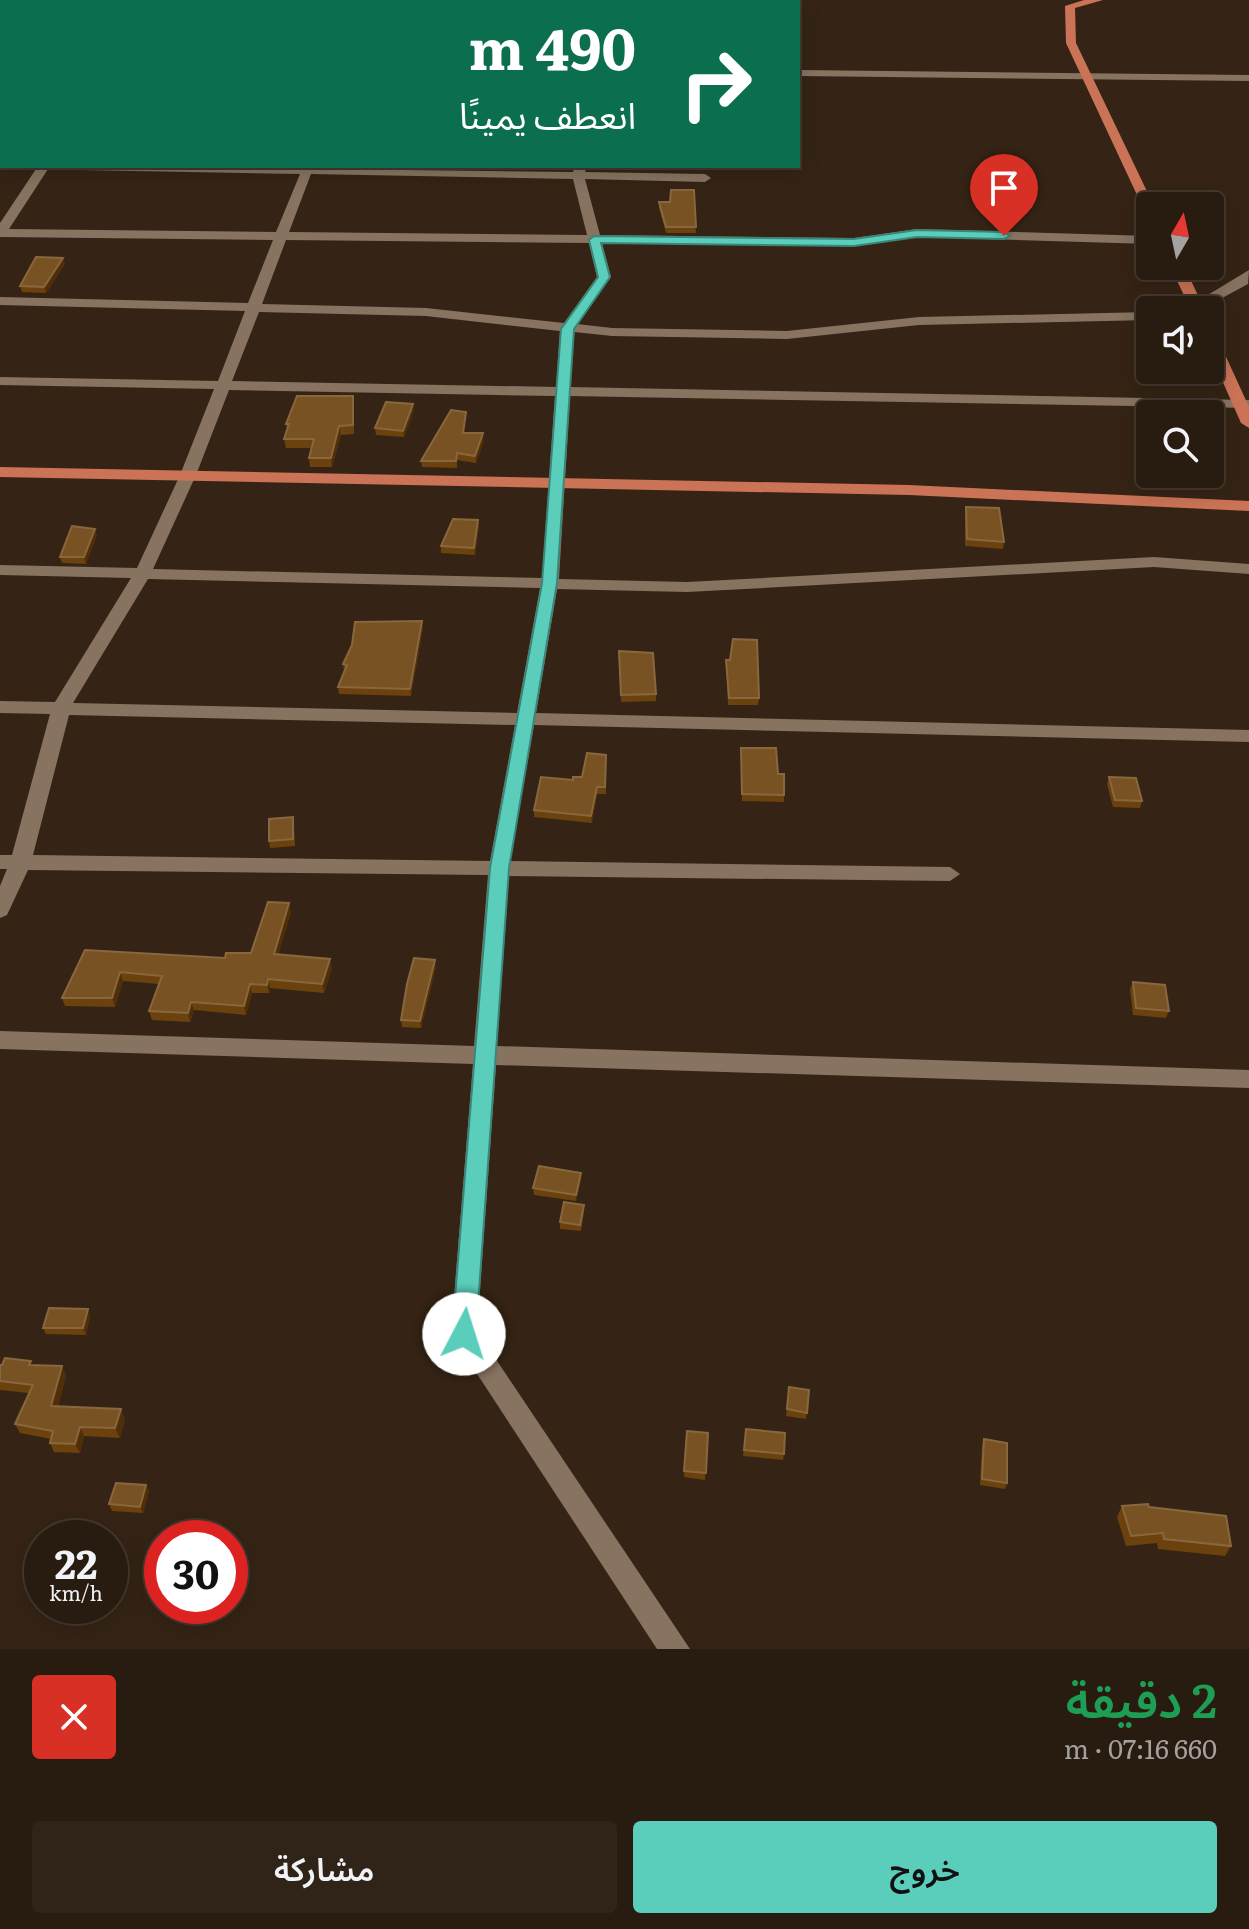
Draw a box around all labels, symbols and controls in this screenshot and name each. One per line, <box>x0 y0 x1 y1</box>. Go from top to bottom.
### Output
text: 490 m <box>468 4 636 87</box>
icon: right <box>664 32 768 136</box>
text: انعطف يمينًا <box>459 87 636 140</box>
pin <box>970 154 1038 236</box>
icon: arrive <box>982 166 1026 210</box>
north arrow <box>1136 192 1224 280</box>
map controls <box>1136 192 1224 488</box>
button: sound <box>1136 296 1224 384</box>
button: search <box>1136 400 1224 488</box>
position arrow <box>422 1292 506 1376</box>
speed limit sign: 30 <box>144 1520 248 1624</box>
text: 22 <box>55 1532 97 1591</box>
text: km/h <box>49 1577 103 1607</box>
text: 2 دقيقة <box>1066 1662 1217 1733</box>
button: close <box>32 1675 116 1759</box>
text: 660 m · 07:16 <box>1064 1728 1217 1767</box>
button: مشاركة <box>32 1821 617 1913</box>
button: خروج <box>633 1821 1217 1913</box>

